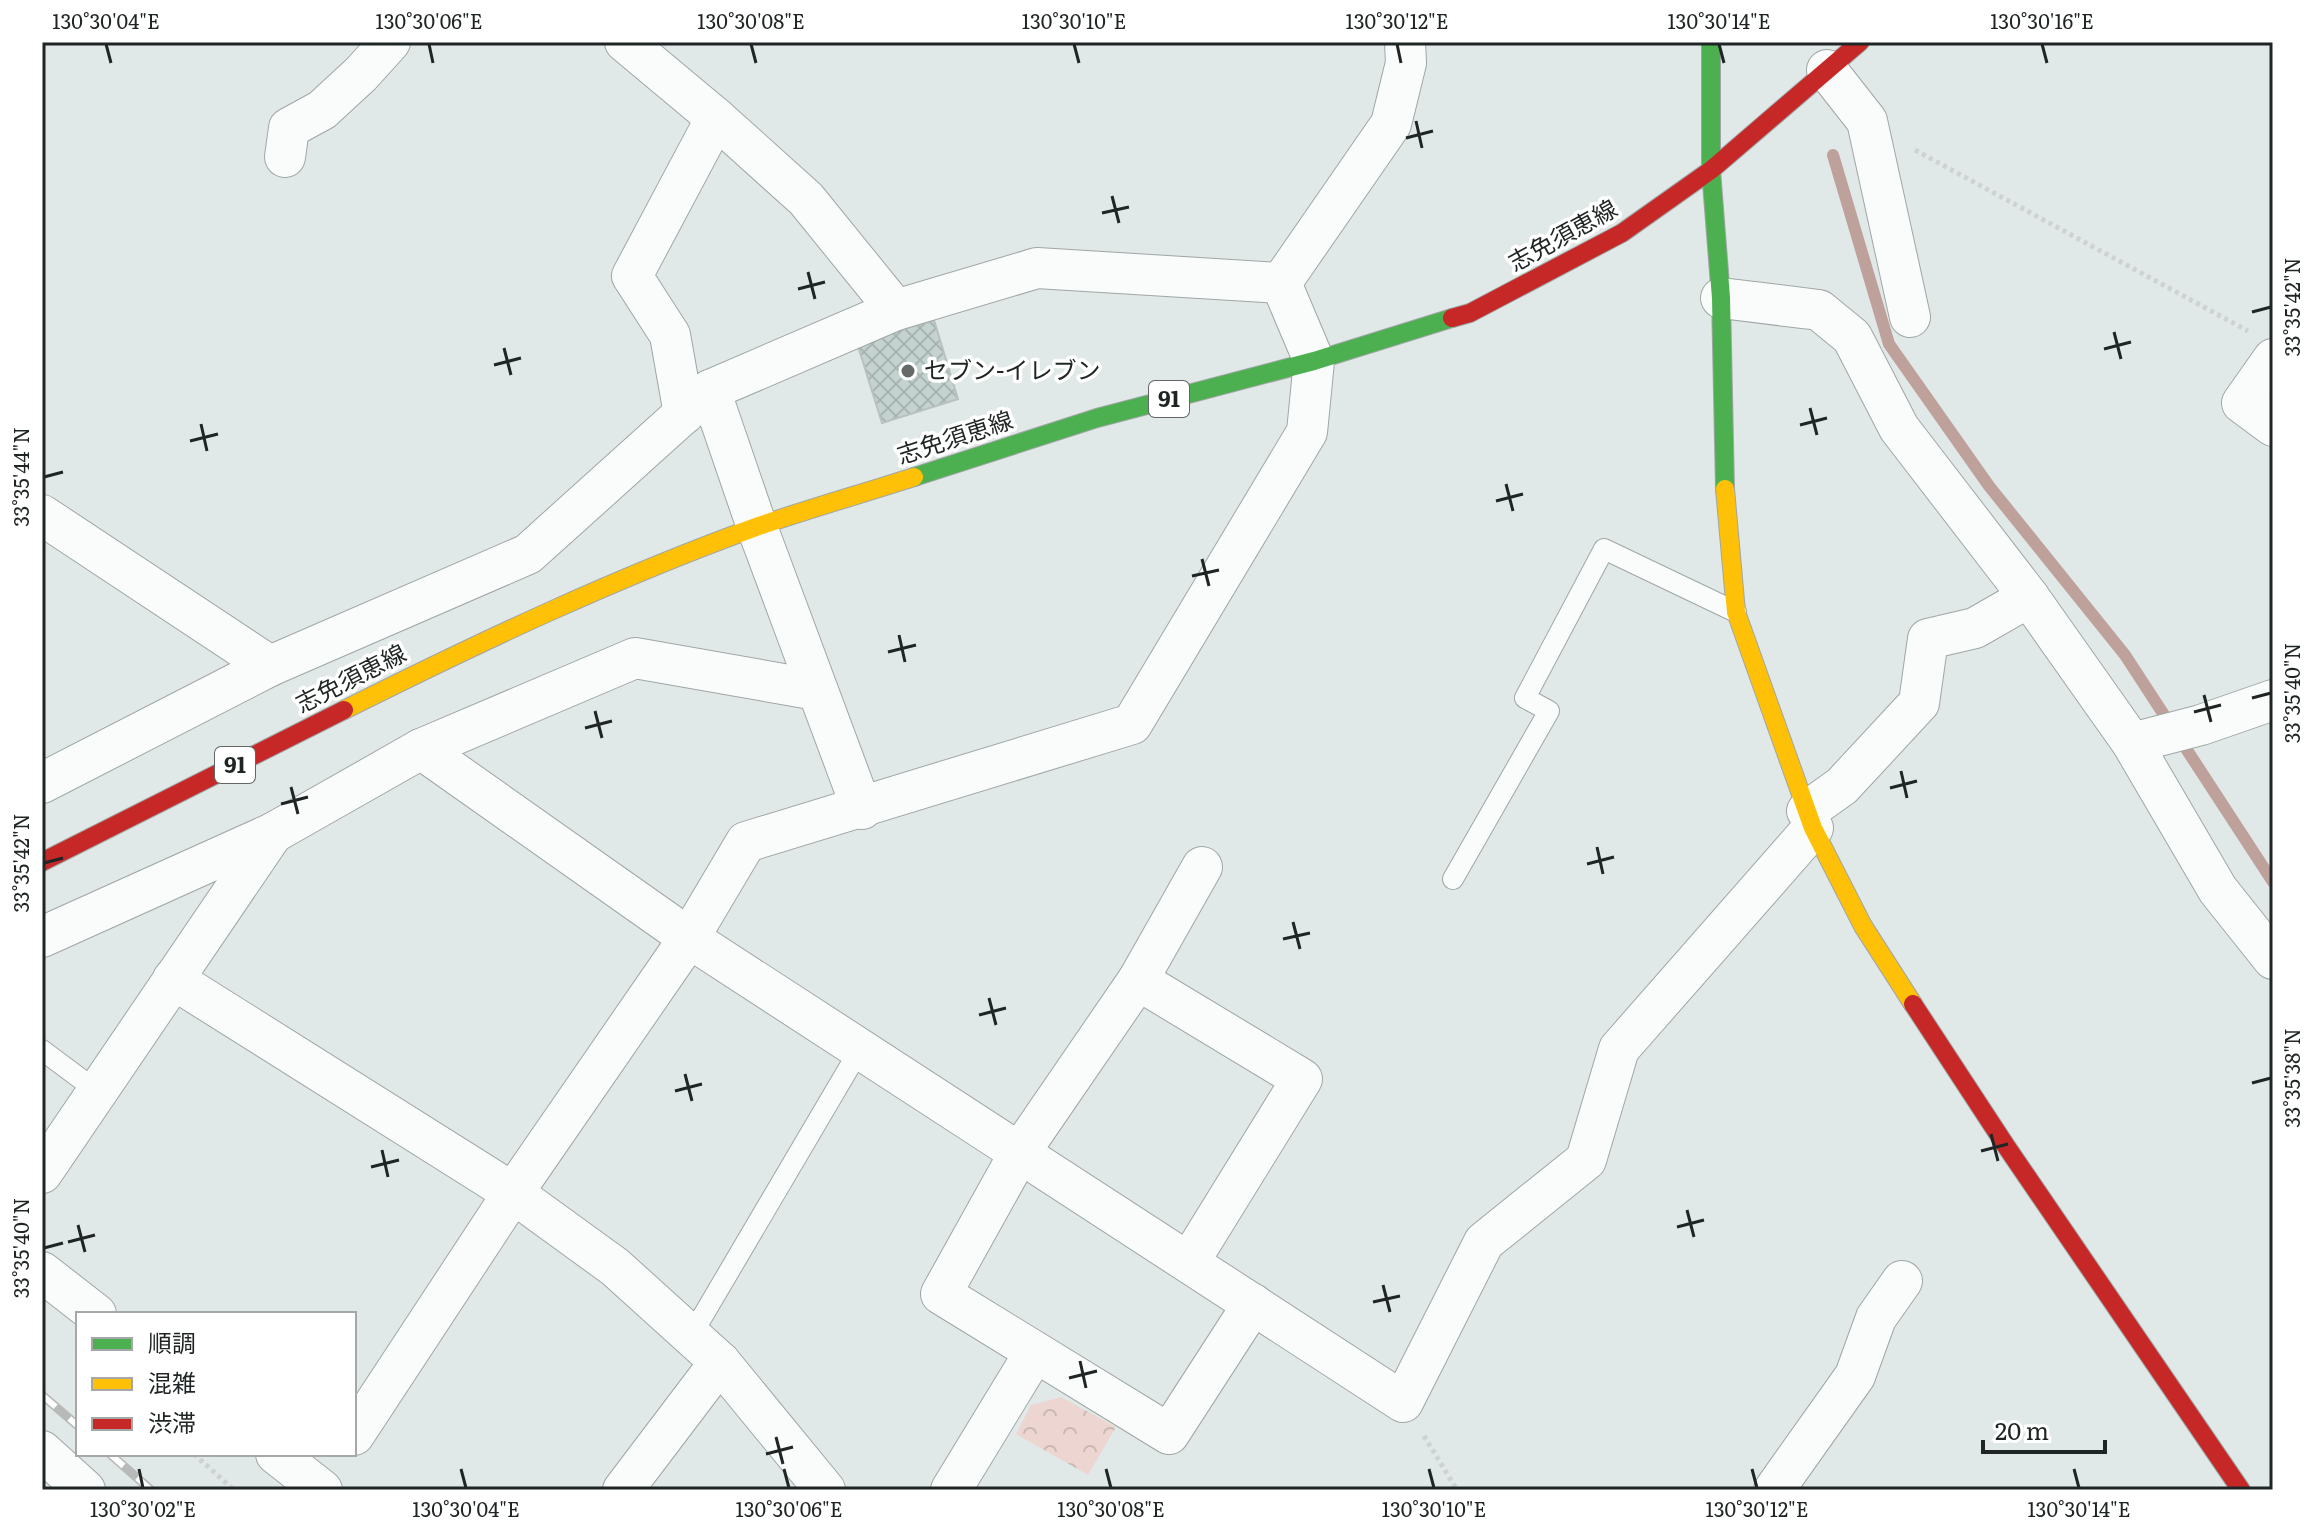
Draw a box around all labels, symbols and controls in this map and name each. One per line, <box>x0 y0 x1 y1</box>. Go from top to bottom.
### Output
text: 130°30'04"E <box>52 5 160 35</box>
text: 130°30'06"E <box>376 5 482 35</box>
text: 130°30'08"E <box>697 5 805 35</box>
text: 130°30'10"E <box>1022 5 1126 35</box>
text: 130°30'12"E <box>1346 5 1448 35</box>
text: 130°30'14"E <box>1667 5 1771 35</box>
text: 130°30'16"E <box>1990 5 2094 35</box>
street label: 志免須恵線 <box>1501 189 1623 278</box>
text: 33°35'42"N <box>2276 258 2306 356</box>
place label: セブン-イレブン <box>924 351 1101 386</box>
marker: セブン-イレブン <box>899 362 917 380</box>
road number: 91 <box>1149 381 1189 417</box>
street label: 志免須恵線 <box>892 400 1017 471</box>
text: 33°35'44"N <box>5 427 35 527</box>
street label: 志免須恵線 <box>288 634 411 720</box>
text: 33°35'40"N <box>2276 643 2306 743</box>
road number: 91 <box>215 747 255 783</box>
text: 33°35'42"N <box>5 814 35 912</box>
text: 33°35'38"N <box>2276 1028 2306 1128</box>
text: 33°35'40"N <box>5 1198 35 1298</box>
legend <box>76 1312 356 1456</box>
text: 順調 <box>148 1324 196 1359</box>
text: 混雑 <box>148 1364 196 1399</box>
text: 渋滞 <box>148 1404 196 1439</box>
scale bar <box>1983 1404 2105 1454</box>
text: 20 m <box>1995 1412 2049 1447</box>
text: 130°30'02"E <box>90 1493 196 1523</box>
text: 130°30'04"E <box>412 1493 520 1523</box>
text: 130°30'06"E <box>736 1493 842 1523</box>
text: 130°30'08"E <box>1057 1493 1165 1523</box>
text: 130°30'10"E <box>1382 1493 1486 1523</box>
text: 130°30'12"E <box>1706 1493 1808 1523</box>
text: 130°30'14"E <box>2027 1493 2131 1523</box>

